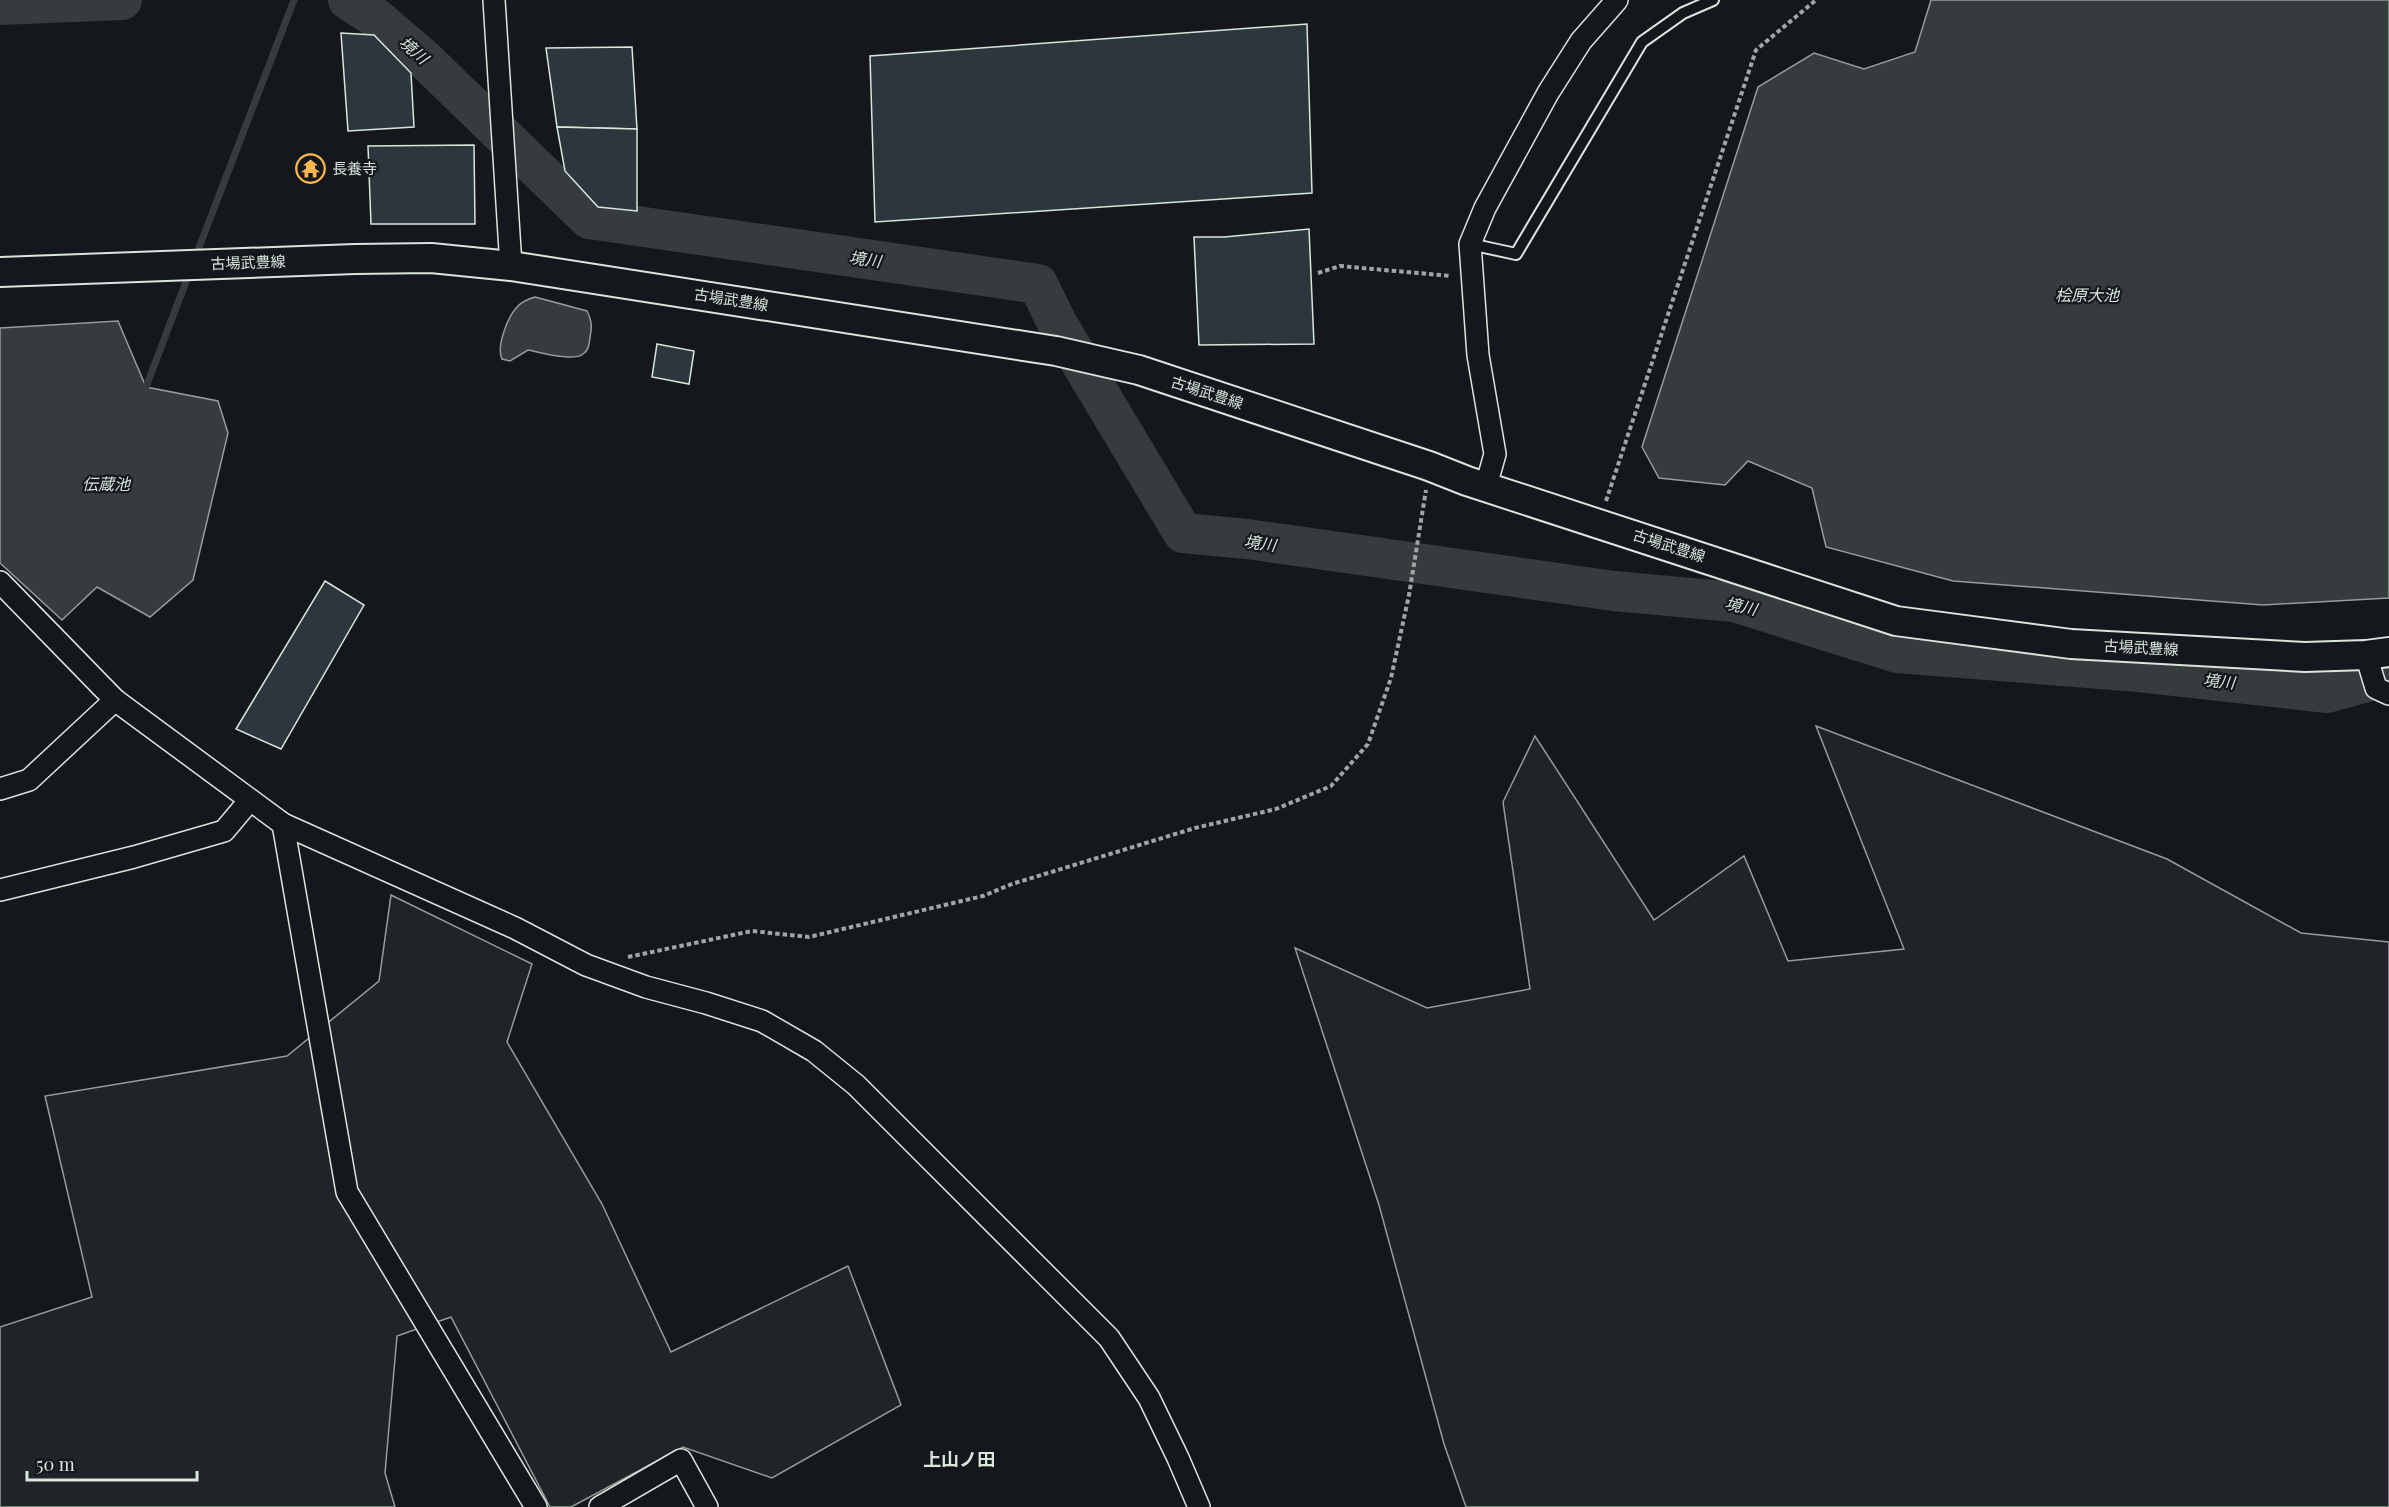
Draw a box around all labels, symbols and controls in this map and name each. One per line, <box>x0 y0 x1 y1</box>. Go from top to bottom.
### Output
water label: 境川 <box>395 31 435 69</box>
temple icon: 長養寺 <box>295 153 327 185</box>
place label: 長養寺 <box>332 158 377 178</box>
water label: 境川 <box>848 246 884 271</box>
street label: 古場武豊線 <box>210 251 286 273</box>
street label: 古場武豊線 <box>693 283 770 315</box>
water label: 桧原大池 <box>2055 284 2121 305</box>
street label: 古場武豊線 <box>1169 371 1246 413</box>
water label: 伝蔵池 <box>82 473 132 494</box>
street label: 古場武豊線 <box>1631 524 1708 566</box>
water label: 境川 <box>1243 530 1279 555</box>
water label: 境川 <box>1723 592 1761 620</box>
street label: 古場武豊線 <box>2103 635 2179 659</box>
water label: 境川 <box>2202 668 2238 693</box>
scale bar <box>27 1444 196 1482</box>
district label: 上山ノ田 <box>923 1447 995 1471</box>
text: 50 m <box>36 1452 75 1476</box>

